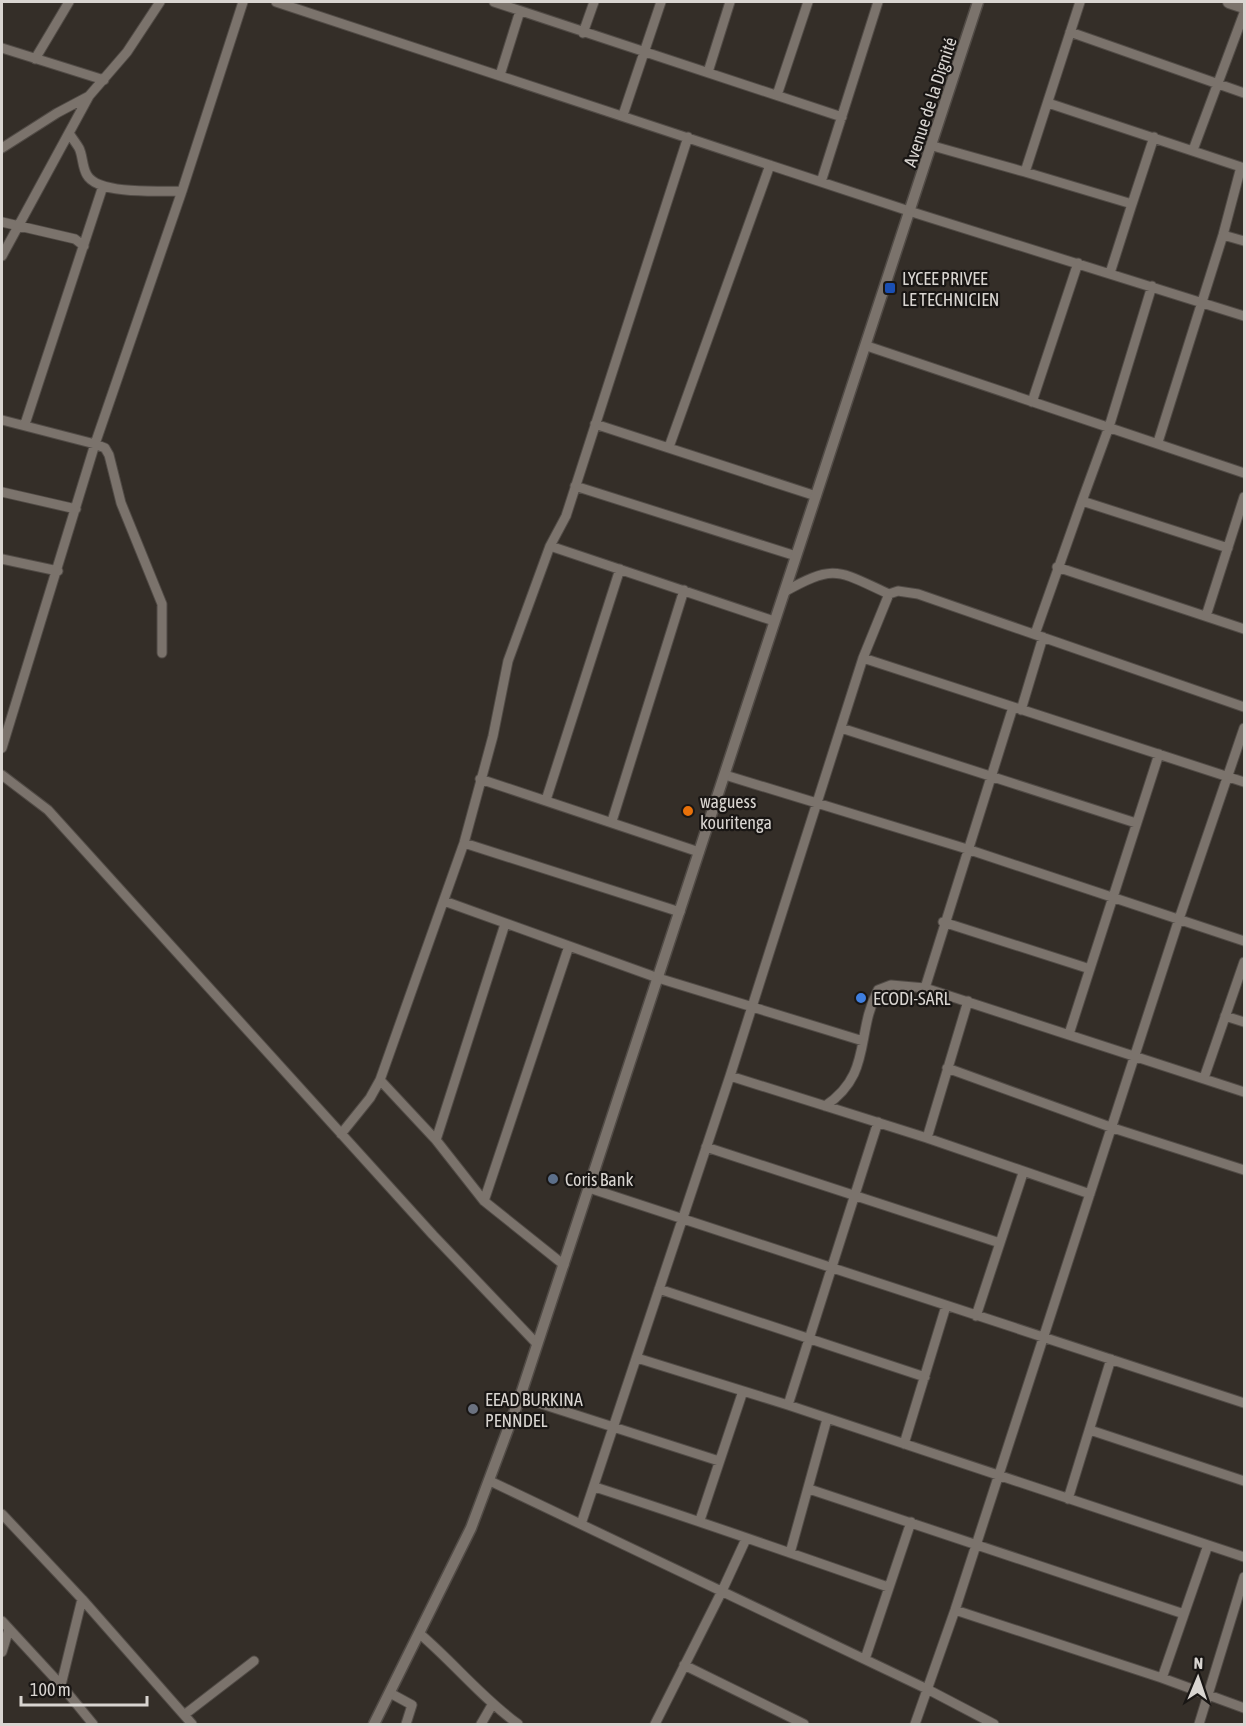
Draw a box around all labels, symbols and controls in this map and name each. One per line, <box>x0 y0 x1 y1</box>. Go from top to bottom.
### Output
street label: Avenue de la Dignité <box>899 35 961 169</box>
place label: LYCEE PRIVEE LE TECHNICIEN <box>902 268 999 310</box>
marker: LYCEE PRIVEE LE TECHNICIEN <box>883 281 897 295</box>
place label: waguess kouritenga <box>700 791 772 833</box>
marker: waguess kouritenga <box>681 804 695 818</box>
place label: ECODI-SARL <box>873 988 950 1009</box>
marker: ECODI-SARL <box>854 991 868 1005</box>
place label: Coris Bank <box>565 1169 633 1190</box>
marker: Coris Bank <box>546 1172 560 1186</box>
place label: EEAD BURKINA PENNDEL <box>485 1389 583 1431</box>
marker: EEAD BURKINA PENNDEL <box>466 1402 480 1416</box>
north arrow <box>1168 1648 1228 1708</box>
text: N <box>1193 1654 1204 1672</box>
scale bar <box>21 1669 147 1707</box>
text: 100 m <box>30 1679 71 1700</box>

